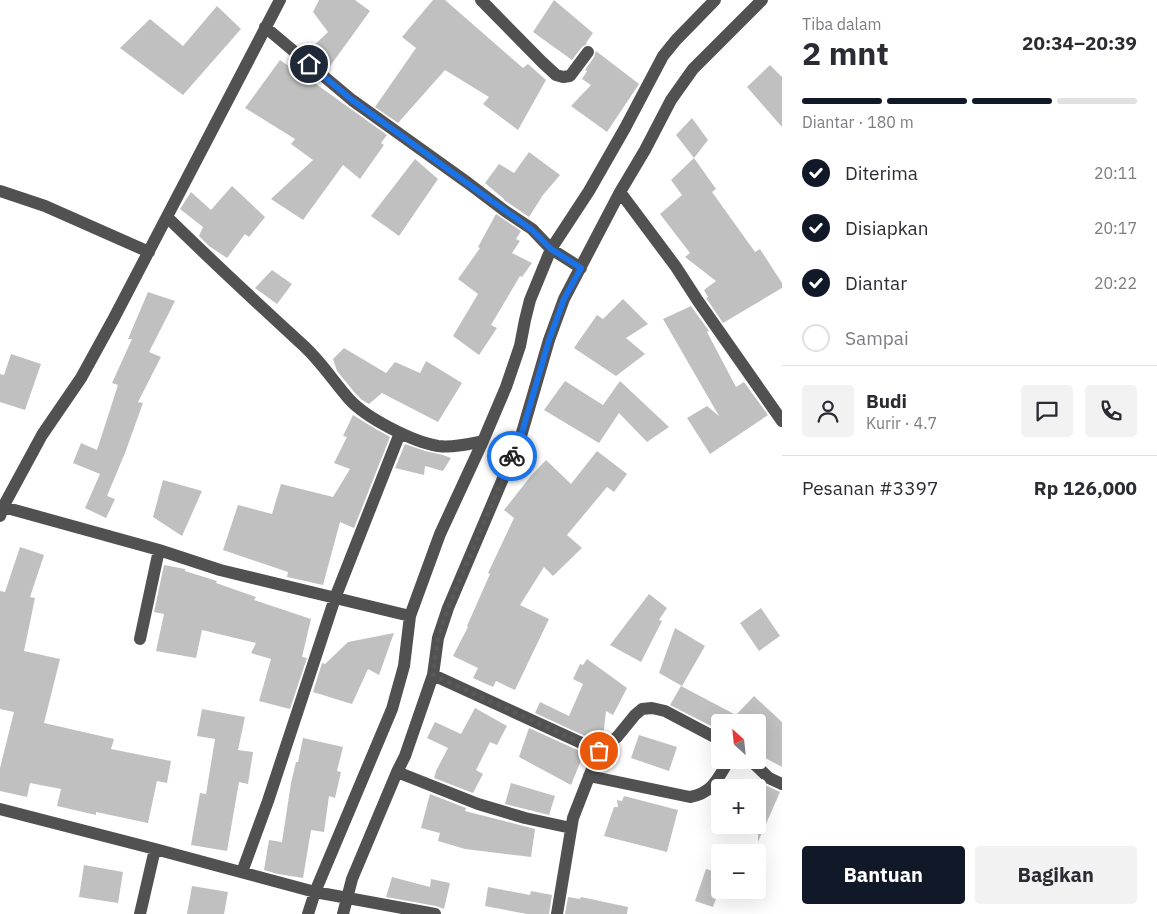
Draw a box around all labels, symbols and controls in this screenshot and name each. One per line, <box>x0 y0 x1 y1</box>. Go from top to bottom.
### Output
text: Tiba dalam <box>802 14 881 34</box>
text: 20:34–20:39 <box>1022 31 1137 55</box>
text: 2 mnt <box>802 32 889 74</box>
pin <box>288 43 330 85</box>
icon: home <box>295 50 323 78</box>
text: Diantar · 180 m <box>802 112 914 132</box>
icon: check <box>802 159 830 187</box>
text: Diterima <box>845 161 918 185</box>
text: 20:11 <box>1094 163 1137 183</box>
icon: check <box>802 214 830 242</box>
text: Disiapkan <box>845 216 929 240</box>
text: 20:17 <box>1094 218 1137 238</box>
icon: check <box>802 269 830 297</box>
text: Diantar <box>845 271 907 295</box>
text: 20:22 <box>1094 273 1137 293</box>
text: Sampai <box>845 326 909 350</box>
button: person <box>802 385 854 437</box>
button: chat <box>1021 385 1073 437</box>
button: phone <box>1085 385 1137 437</box>
text: Budi <box>866 389 907 413</box>
text: Kurir · 4.7 <box>866 413 937 433</box>
courier <box>487 431 537 481</box>
icon: bike <box>498 442 526 470</box>
text: Pesanan #3397 <box>802 476 938 500</box>
text: Rp 126,000 <box>1034 476 1137 500</box>
north arrow <box>711 714 766 769</box>
map controls <box>711 714 766 899</box>
pin <box>578 730 620 772</box>
icon: bag <box>585 737 613 765</box>
button: + <box>711 779 766 834</box>
button: − <box>711 844 766 899</box>
button: Bantuan <box>802 846 965 904</box>
button: Bagikan <box>975 846 1137 904</box>

